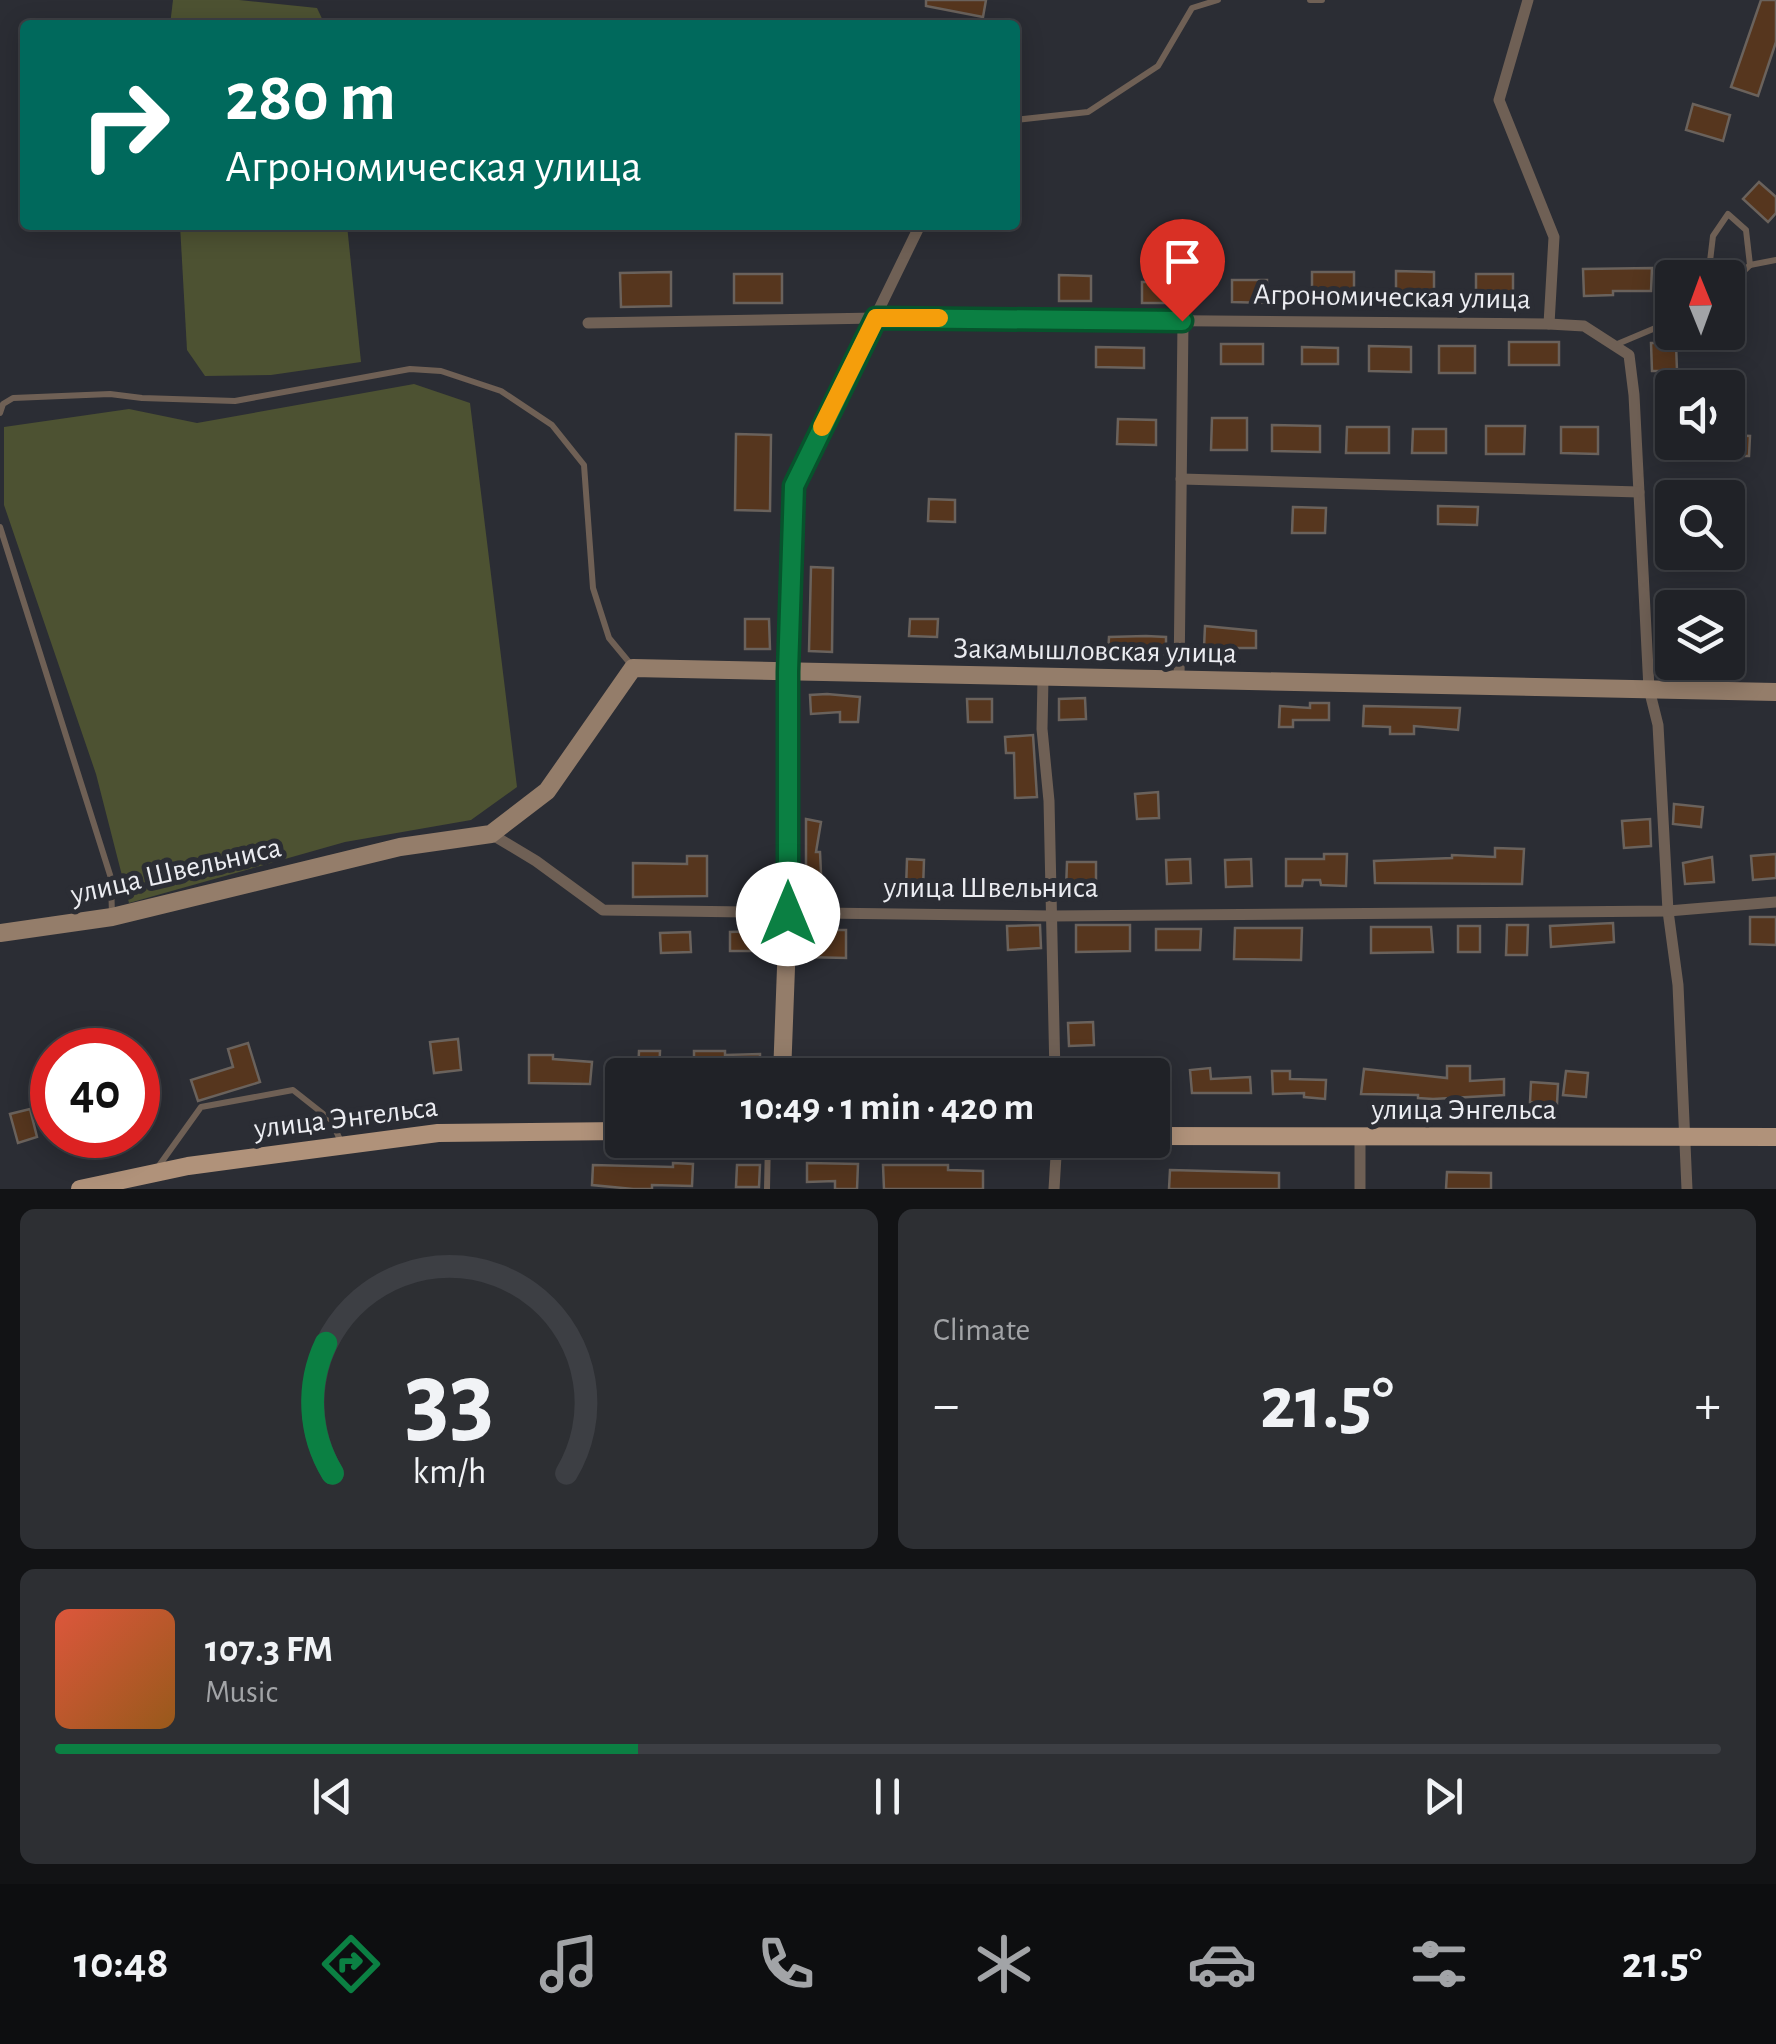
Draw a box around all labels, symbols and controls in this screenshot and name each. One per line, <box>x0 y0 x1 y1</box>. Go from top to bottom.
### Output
icon: right <box>60 60 190 190</box>
text: 280 m <box>225 63 396 133</box>
text: Агрономическая улица <box>225 145 642 190</box>
pin <box>1140 219 1225 322</box>
icon: arrive <box>1155 234 1210 289</box>
north arrow <box>1655 260 1745 350</box>
map controls <box>1655 260 1745 680</box>
street label: Агрономическая улица <box>1253 280 1531 314</box>
button: sound <box>1655 370 1745 460</box>
button: search <box>1655 480 1745 570</box>
button: layers <box>1655 590 1745 680</box>
street label: Закамышловская улица <box>953 634 1237 668</box>
street label: улица Швельниса <box>67 832 284 910</box>
position arrow <box>736 862 840 966</box>
street label: улица Швельниса <box>882 873 1099 903</box>
speed limit sign: 40 <box>30 1028 160 1158</box>
text: 10:49 · 1 min · 420 m <box>741 1089 1034 1127</box>
street label: улица Энгельса <box>251 1092 440 1144</box>
street label: улица Энгельса <box>1370 1095 1557 1125</box>
text: Climate <box>933 1314 1030 1346</box>
text: 33 <box>404 1348 494 1452</box>
text: 21.5° <box>1260 1367 1394 1442</box>
text: − <box>933 1378 959 1433</box>
text: + <box>1695 1378 1721 1433</box>
text: km/h <box>412 1454 486 1490</box>
text: 107.3 FM <box>205 1631 333 1669</box>
text: Music <box>205 1676 278 1708</box>
icon: previous <box>305 1769 360 1824</box>
icon: pause <box>860 1769 915 1824</box>
icon: next <box>1416 1769 1471 1824</box>
icon: directions <box>316 1929 386 1999</box>
icon: music <box>534 1929 604 1999</box>
icon: phone <box>751 1929 821 1999</box>
icon: climate <box>969 1929 1039 1999</box>
icon: car <box>1187 1929 1257 1999</box>
icon: filters <box>1404 1929 1474 1999</box>
text: 10:48 <box>74 1941 169 1986</box>
text: 21.5° <box>1622 1941 1702 1986</box>

